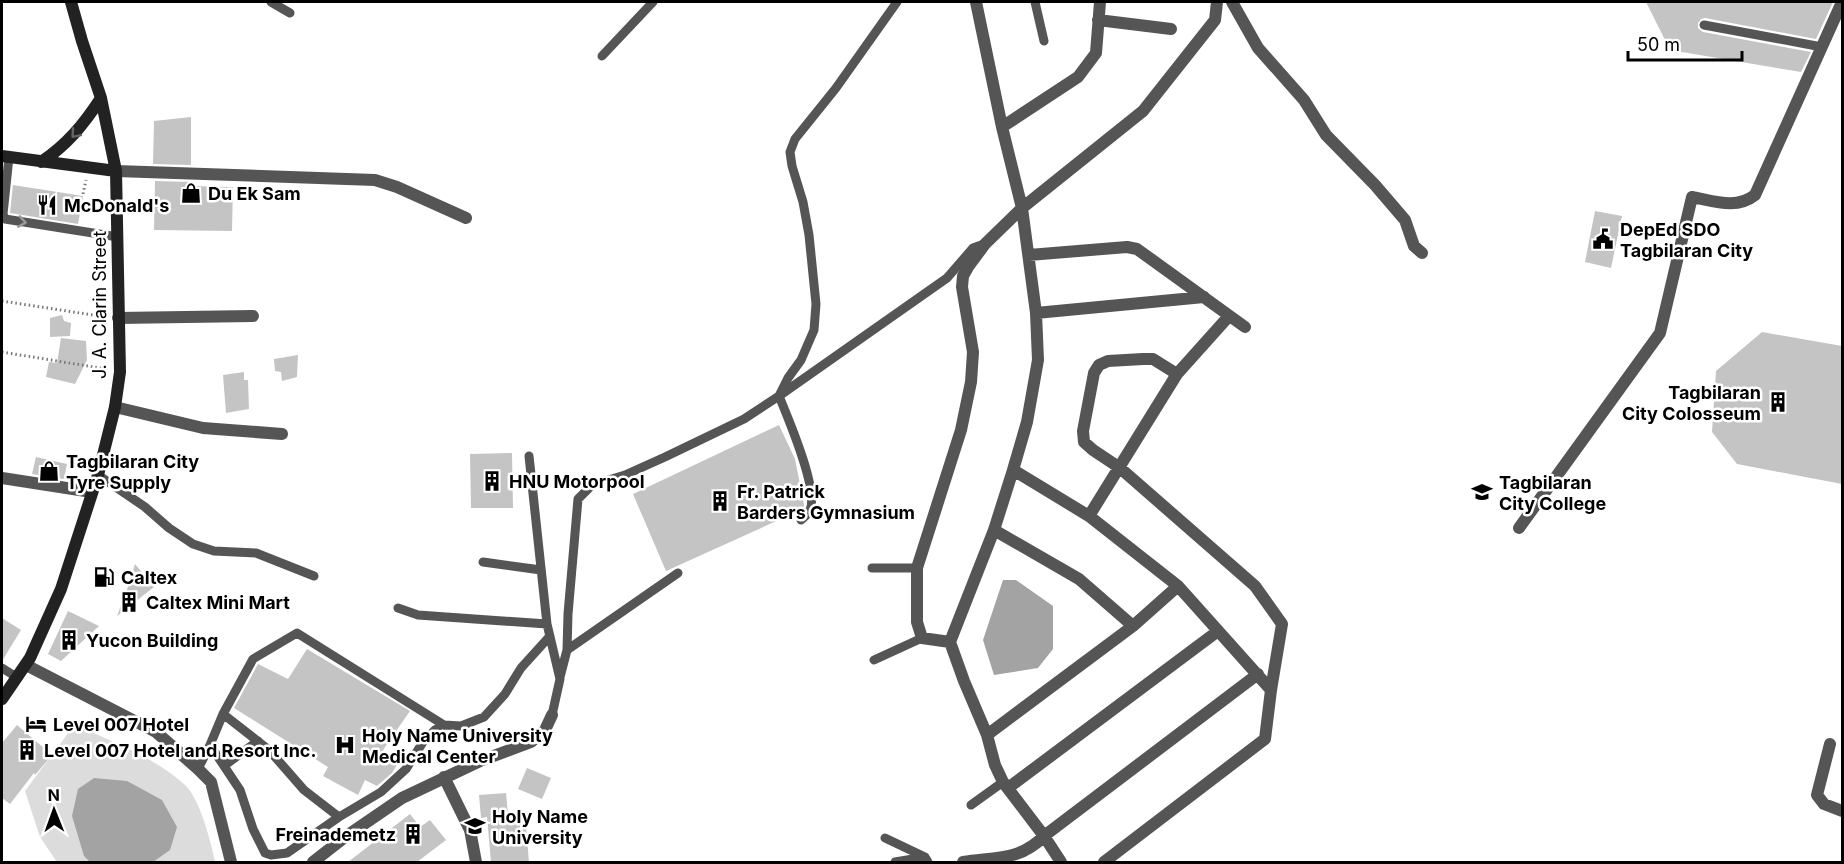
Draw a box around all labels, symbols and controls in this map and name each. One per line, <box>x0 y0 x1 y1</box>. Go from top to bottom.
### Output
scale bar <box>1628 24 1742 62</box>
text: 50 m <box>1637 34 1680 55</box>
one-way arrow <box>71 127 82 138</box>
shop icon: Du Ek Sam <box>179 181 203 205</box>
place label: Du Ek Sam <box>208 183 301 204</box>
restaurant icon: McDonald's <box>35 193 59 217</box>
place label: McDonald's <box>64 195 169 216</box>
one-way arrow <box>17 215 27 227</box>
place label: DepEd SDO Tagbilaran City <box>1620 219 1753 261</box>
public building icon: DepEd SDO Tagbilaran City <box>1591 227 1615 251</box>
street label: J. A. Clarin Street <box>89 231 110 379</box>
place label: Tagbilaran City Colosseum <box>1622 382 1761 424</box>
building icon: Tagbilaran City Colosseum <box>1766 390 1790 414</box>
place label: Tagbilaran City Tyre Supply <box>66 451 199 493</box>
shop icon: Tagbilaran City Tyre Supply <box>37 459 61 483</box>
building icon: HNU Motorpool <box>480 469 504 493</box>
place label: HNU Motorpool <box>509 471 645 492</box>
place label: Tagbilaran City College <box>1499 472 1606 514</box>
school or university icon: Tagbilaran City College <box>1470 480 1494 504</box>
place label: Fr. Patrick Barders Gymnasium <box>737 481 915 523</box>
building icon: Fr. Patrick Barders Gymnasium <box>708 489 732 513</box>
fuel station icon: Caltex <box>92 565 116 589</box>
place label: Caltex <box>121 567 178 588</box>
building icon: Caltex Mini Mart <box>117 590 141 614</box>
place label: Caltex Mini Mart <box>146 592 290 613</box>
building icon: Yucon Building <box>57 628 81 652</box>
place label: Yucon Building <box>86 630 218 651</box>
hotel icon: Level 007 Hotel <box>24 712 48 736</box>
place label: Level 007 Hotel <box>53 714 189 735</box>
place label: Holy Name University Medical Center <box>362 725 553 767</box>
hospital icon: Holy Name University Medical Center <box>333 733 357 757</box>
building icon: Level 007 Hotel and Resort Inc. <box>15 738 39 762</box>
place label: Level 007 Hotel and Resort Inc. <box>44 740 316 761</box>
north arrow <box>24 780 84 840</box>
text: N <box>47 785 60 805</box>
place label: Holy Name University <box>492 806 588 848</box>
school or university icon: Holy Name University <box>463 814 487 838</box>
building icon: Freinademetz <box>401 822 425 846</box>
place label: Freinademetz <box>276 824 396 845</box>

